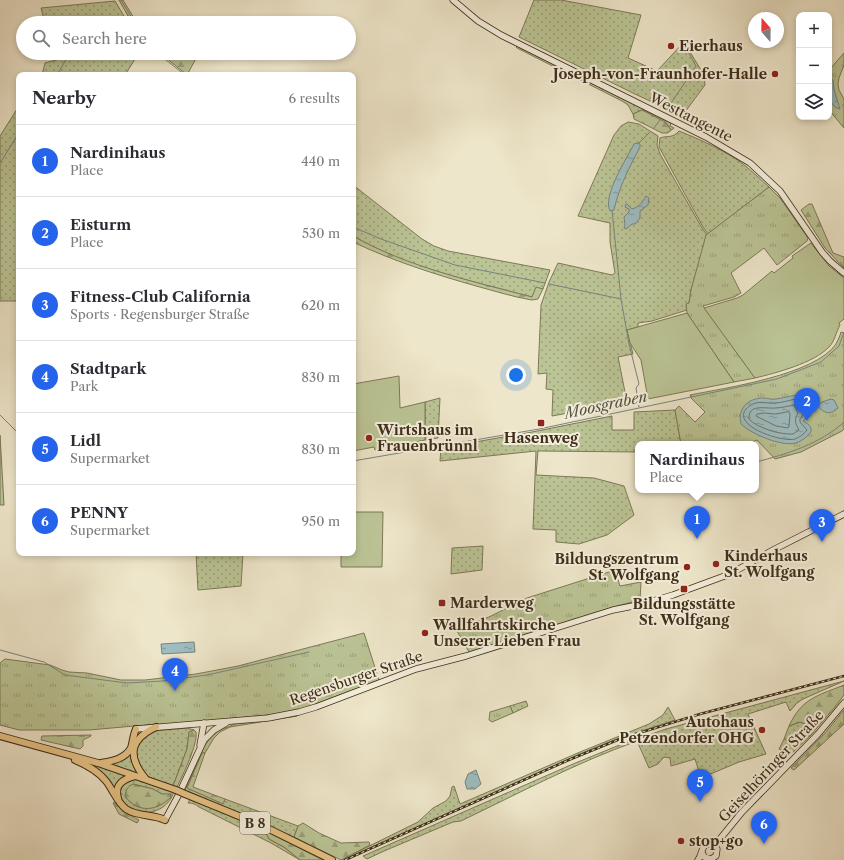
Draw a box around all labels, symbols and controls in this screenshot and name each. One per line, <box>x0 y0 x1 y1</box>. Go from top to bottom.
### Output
north arrow <box>748 12 784 48</box>
map controls <box>796 12 832 120</box>
button: + <box>796 12 832 48</box>
search box <box>16 16 356 60</box>
icon: search <box>30 27 52 49</box>
text: Search here <box>62 29 147 48</box>
place label: Eierhaus <box>679 37 743 55</box>
marker: Eierhaus <box>666 41 676 51</box>
button: − <box>796 48 832 84</box>
place label: Joseph-von-Fraunhofer-Halle <box>550 65 767 83</box>
marker: Joseph-von-Fraunhofer-Halle <box>770 69 780 79</box>
button: layers <box>796 84 832 120</box>
text: Nearby <box>32 88 96 108</box>
street label: Westtangente <box>646 88 736 146</box>
text: 6 results <box>289 90 340 106</box>
text: Nardinihaus <box>70 143 165 162</box>
text: 1 <box>42 153 48 169</box>
text: 440 m <box>301 153 340 169</box>
text: Place <box>70 162 103 178</box>
text: Eisturm <box>70 215 131 234</box>
text: 2 <box>41 225 49 241</box>
text: 530 m <box>302 225 340 241</box>
text: Place <box>70 234 103 250</box>
text: Fitness-Club California <box>70 287 251 306</box>
text: 3 <box>41 297 49 313</box>
text: 620 m <box>301 297 340 313</box>
text: Sports · Regensburger Straße <box>70 306 250 322</box>
text: Stadtpark <box>70 359 146 378</box>
your location <box>506 365 526 385</box>
text: 4 <box>41 369 49 385</box>
text: 830 m <box>301 369 340 385</box>
text: Park <box>70 378 98 394</box>
water label: Moosgraben <box>561 386 649 423</box>
pin: 2 <box>794 388 820 421</box>
marker: Hasenweg <box>536 418 546 428</box>
place label: Wirtshaus im Frauenbrünnl <box>376 421 478 455</box>
place label: Hasenweg <box>504 429 579 447</box>
text: Lidl <box>70 431 101 450</box>
marker: Wirtshaus im Frauenbrünnl <box>364 433 374 443</box>
text: 5 <box>41 441 49 457</box>
text: 830 m <box>301 441 340 457</box>
popup <box>635 441 759 493</box>
text: Supermarket <box>70 450 150 466</box>
text: Nardinihaus <box>649 450 745 469</box>
text: Place <box>649 469 683 485</box>
text: PENNY <box>70 503 128 522</box>
pin: 1 <box>684 506 710 539</box>
pin: 3 <box>809 509 835 542</box>
text: 6 <box>41 513 49 529</box>
text: 950 m <box>302 513 340 529</box>
text: Supermarket <box>70 522 150 538</box>
place label: Kinderhaus St. Wolfgang <box>724 547 815 581</box>
place label: Bildungszentrum St. Wolfgang <box>554 550 680 584</box>
marker: Kinderhaus St. Wolfgang <box>711 559 721 569</box>
marker: Bildungszentrum St. Wolfgang <box>682 562 692 572</box>
marker: Bildungsstätte St. Wolfgang <box>679 584 689 594</box>
place label: Marderweg <box>450 594 534 612</box>
place label: Bildungsstätte St. Wolfgang <box>633 595 735 629</box>
marker: Marderweg <box>437 598 447 608</box>
place label: Wallfahrtskirche Unserer Lieben Frau <box>432 616 581 650</box>
marker: Wallfahrtskirche Unserer Lieben Frau <box>420 628 430 638</box>
street label: Regensburger Straße <box>287 647 425 709</box>
pin: 4 <box>162 658 188 691</box>
street label: Geiselhöringer Straße <box>714 706 828 826</box>
place label: Autohaus Petzendorfer OHG <box>619 713 754 747</box>
marker: Autohaus Petzendorfer OHG <box>757 725 767 735</box>
pin: 5 <box>687 769 713 802</box>
pin: 6 <box>751 811 777 844</box>
road number: B 8 <box>240 812 270 834</box>
place label: stop+go <box>689 832 743 850</box>
marker: stop+go <box>676 836 686 846</box>

